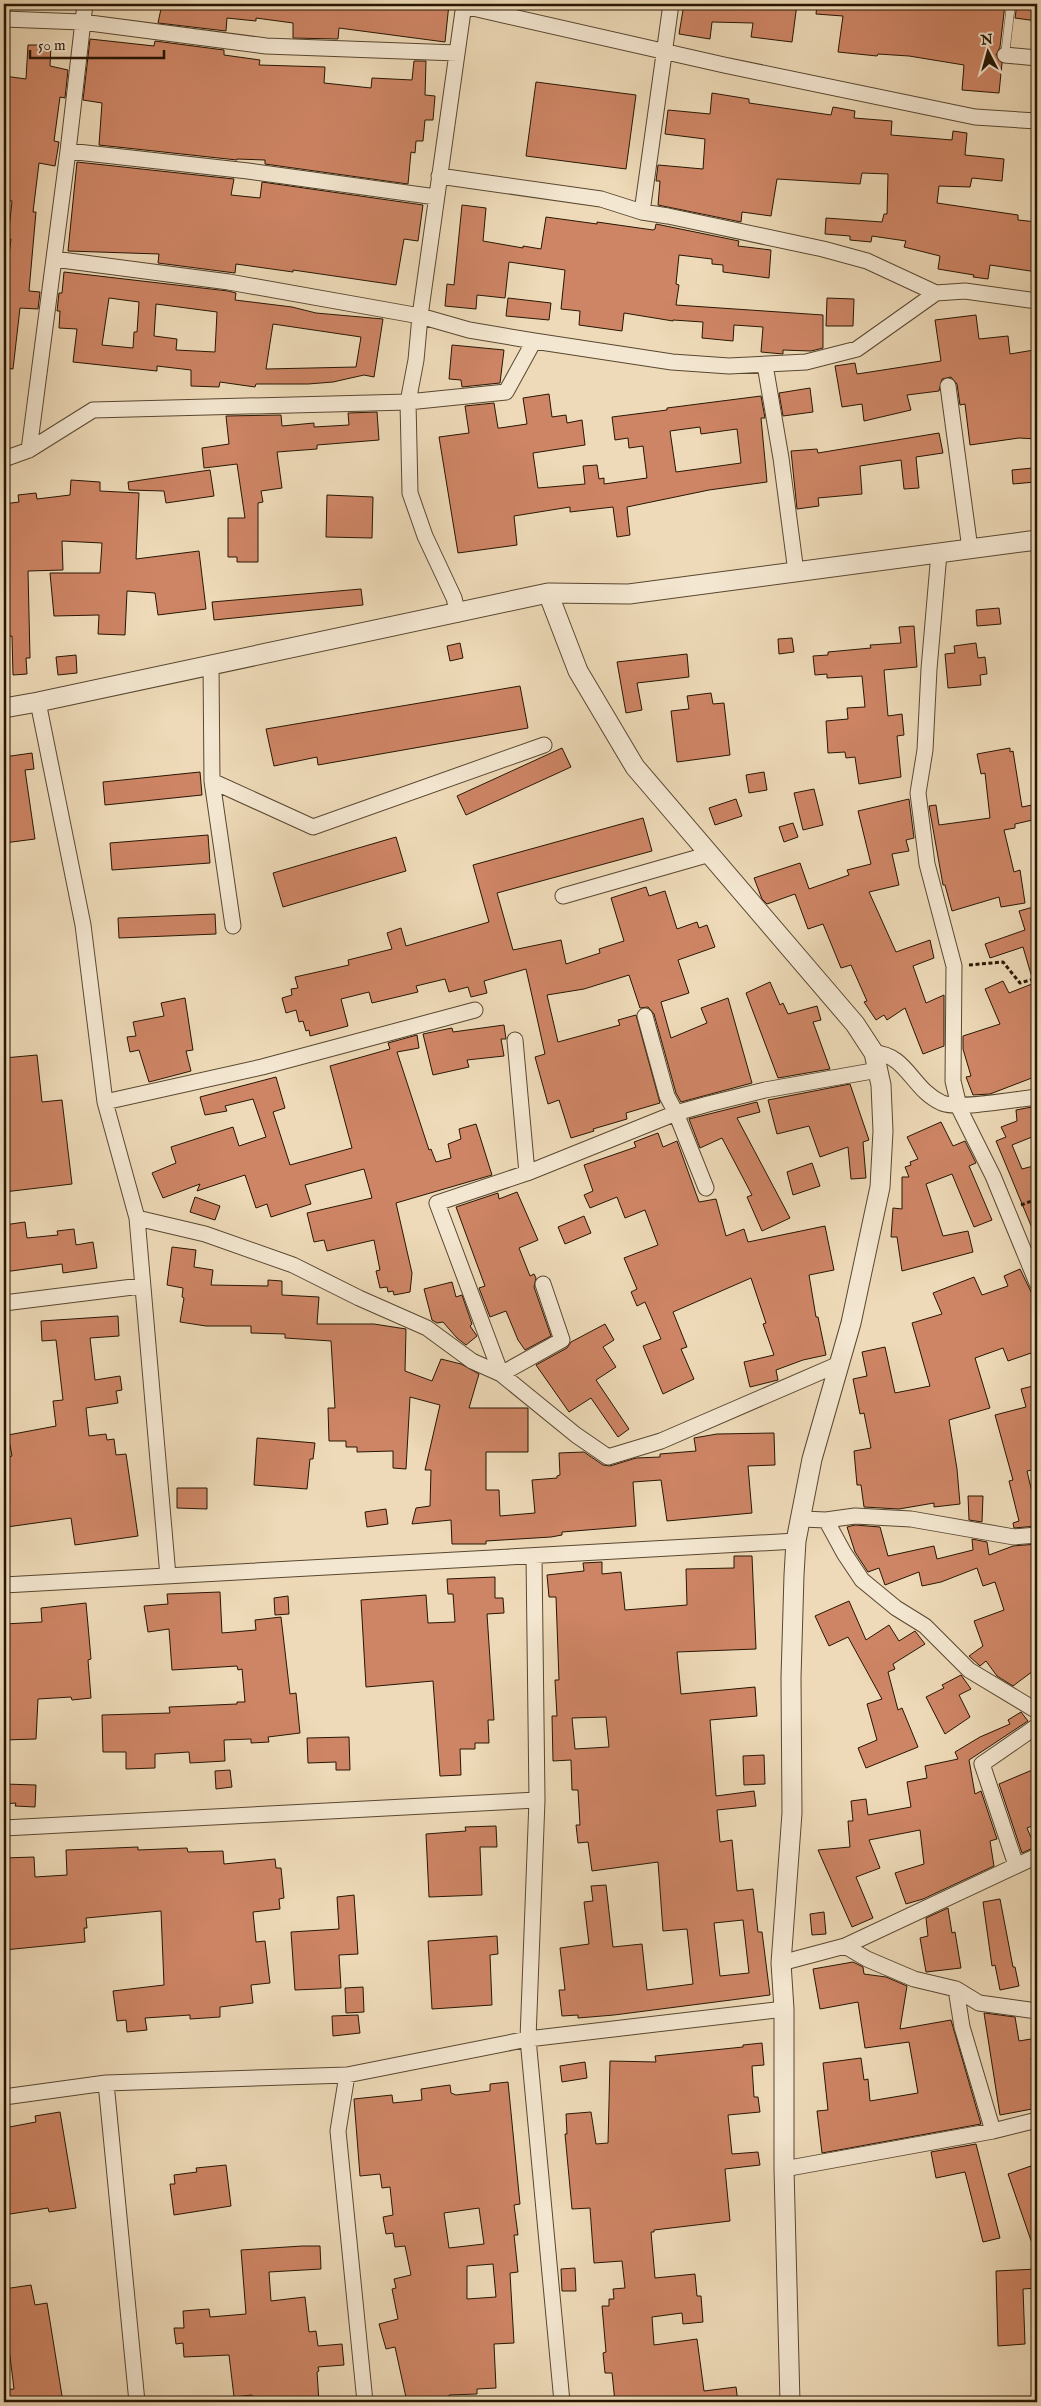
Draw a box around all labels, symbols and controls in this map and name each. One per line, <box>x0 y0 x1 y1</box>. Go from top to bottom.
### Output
scale bar <box>30 28 164 60</box>
north arrow <box>964 28 1014 78</box>
text: N <box>979 30 994 50</box>
text: 50 m <box>38 36 66 55</box>

